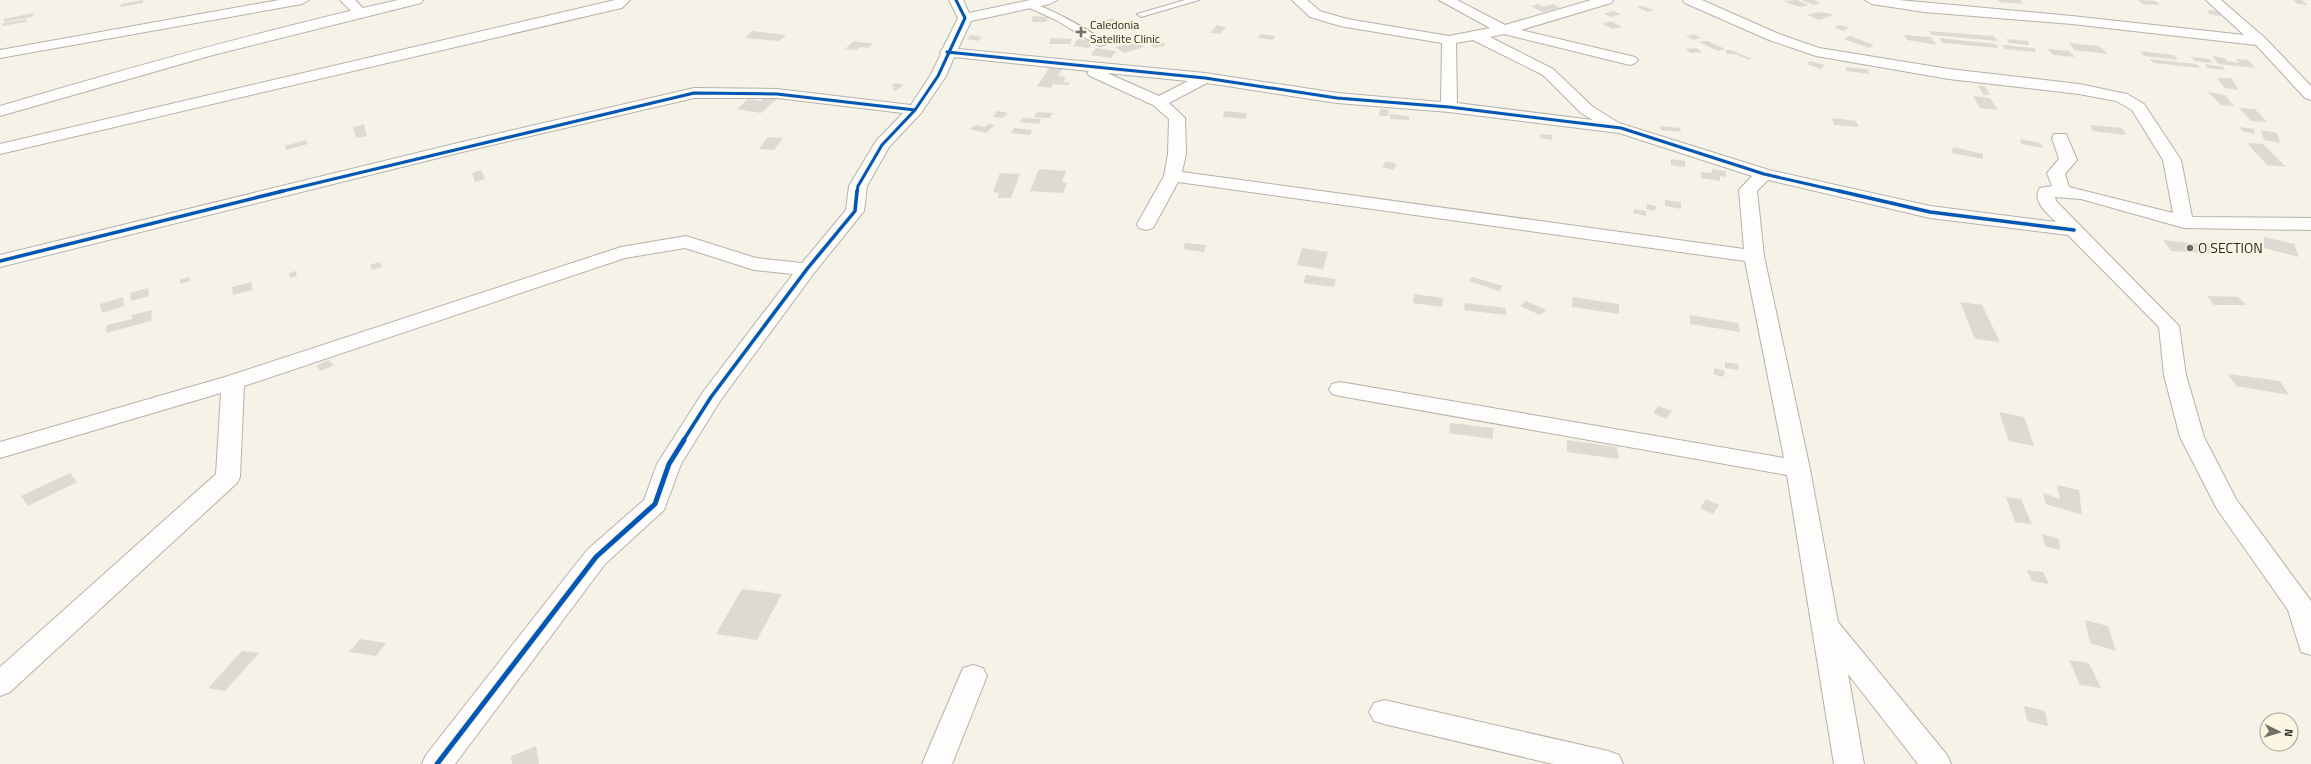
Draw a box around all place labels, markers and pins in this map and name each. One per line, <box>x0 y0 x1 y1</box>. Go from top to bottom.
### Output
place label: Caledonia Satellite Clinic <box>1090 15 1160 48</box>
marker: Caledonia Satellite Clinic <box>1075 26 1087 38</box>
place label: O SECTION <box>2198 237 2263 258</box>
marker: O SECTION <box>2185 243 2195 253</box>

